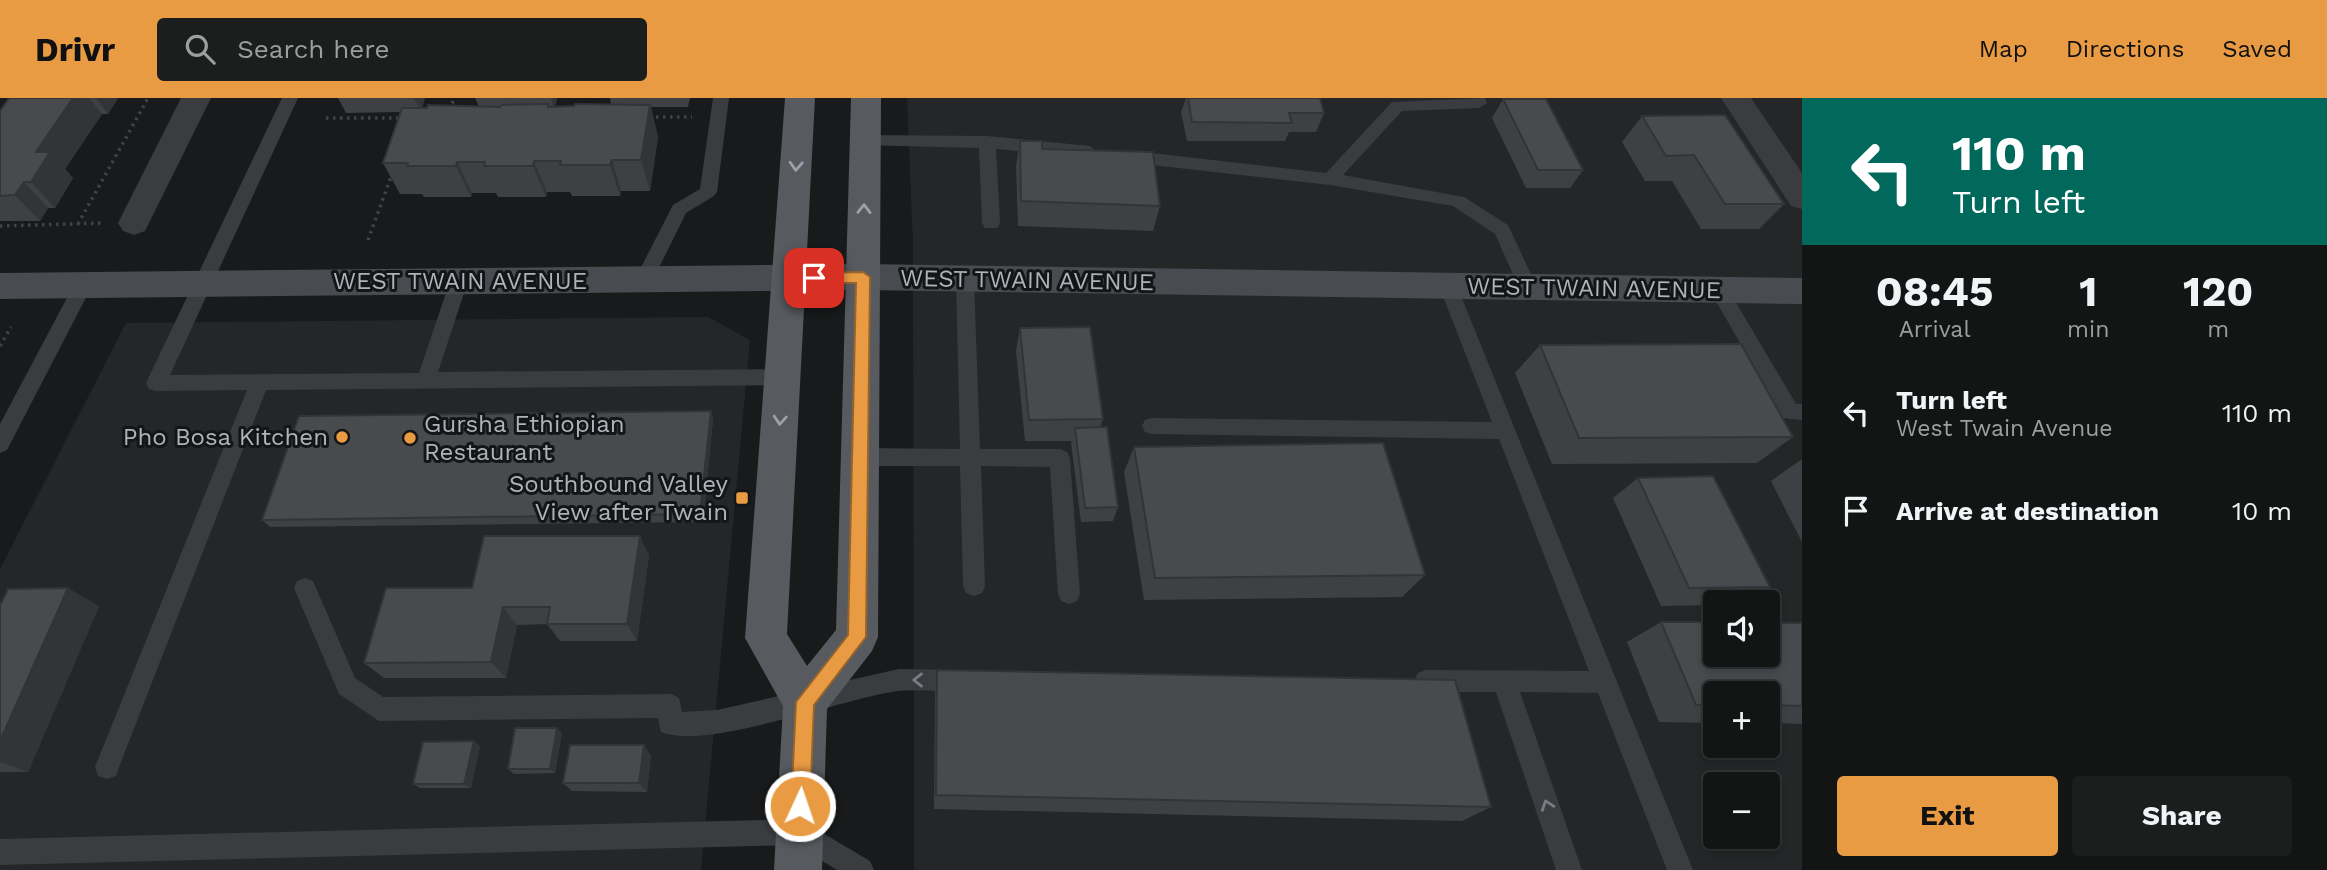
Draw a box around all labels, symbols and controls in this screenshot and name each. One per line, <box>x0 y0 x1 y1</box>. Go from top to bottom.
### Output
search box <box>157 18 647 81</box>
text: Drivr <box>35 30 115 69</box>
icon: search <box>181 30 219 68</box>
text: Search here <box>237 34 390 64</box>
text: Map <box>1979 35 2028 63</box>
text: Directions <box>2066 35 2184 63</box>
text: Saved <box>2222 35 2292 63</box>
text: 110 m <box>1952 124 2086 182</box>
icon: left <box>1837 126 1928 217</box>
one-way arrow <box>789 161 804 172</box>
text: Turn left <box>1952 183 2085 221</box>
one-way arrow <box>856 203 872 214</box>
pin <box>784 248 844 308</box>
icon: arrive <box>795 259 833 297</box>
street label: WEST TWAIN AVENUE <box>900 264 1154 296</box>
street label: WEST TWAIN AVENUE <box>333 267 587 295</box>
text: 08:45 <box>1876 267 1993 316</box>
text: 1 <box>2079 267 2097 316</box>
text: 120 <box>2183 267 2253 316</box>
street label: WEST TWAIN AVENUE <box>1467 272 1721 304</box>
text: Arrival <box>1899 316 1970 343</box>
text: min <box>2067 316 2109 343</box>
text: m <box>2207 316 2229 343</box>
text: Turn left <box>1896 385 2007 415</box>
icon: left <box>1837 394 1875 432</box>
text: 110 m <box>2222 398 2292 428</box>
place label: Gursha Ethiopian Restaurant <box>424 410 625 466</box>
one-way arrow <box>773 415 788 426</box>
text: West Twain Avenue <box>1896 415 2113 442</box>
place label: Pho Bosa Kitchen <box>123 423 328 451</box>
marker: Pho Bosa Kitchen <box>334 429 350 445</box>
marker: Gursha Ethiopian Restaurant <box>402 430 418 446</box>
place label: Southbound Valley View after Twain <box>509 470 729 526</box>
marker: Southbound Valley View after Twain <box>734 490 750 506</box>
icon: arrive <box>1837 492 1875 530</box>
text: Arrive at destination <box>1896 496 2159 526</box>
text: 10 m <box>2232 496 2292 526</box>
map controls <box>1703 590 1780 849</box>
button: sound <box>1703 590 1780 667</box>
one-way arrow <box>912 673 923 688</box>
button: + <box>1703 681 1780 758</box>
position arrow <box>763 769 837 843</box>
button: − <box>1703 772 1780 849</box>
button: Exit <box>1837 776 2058 856</box>
button: Share <box>2072 776 2292 856</box>
one-way arrow <box>1541 800 1555 812</box>

